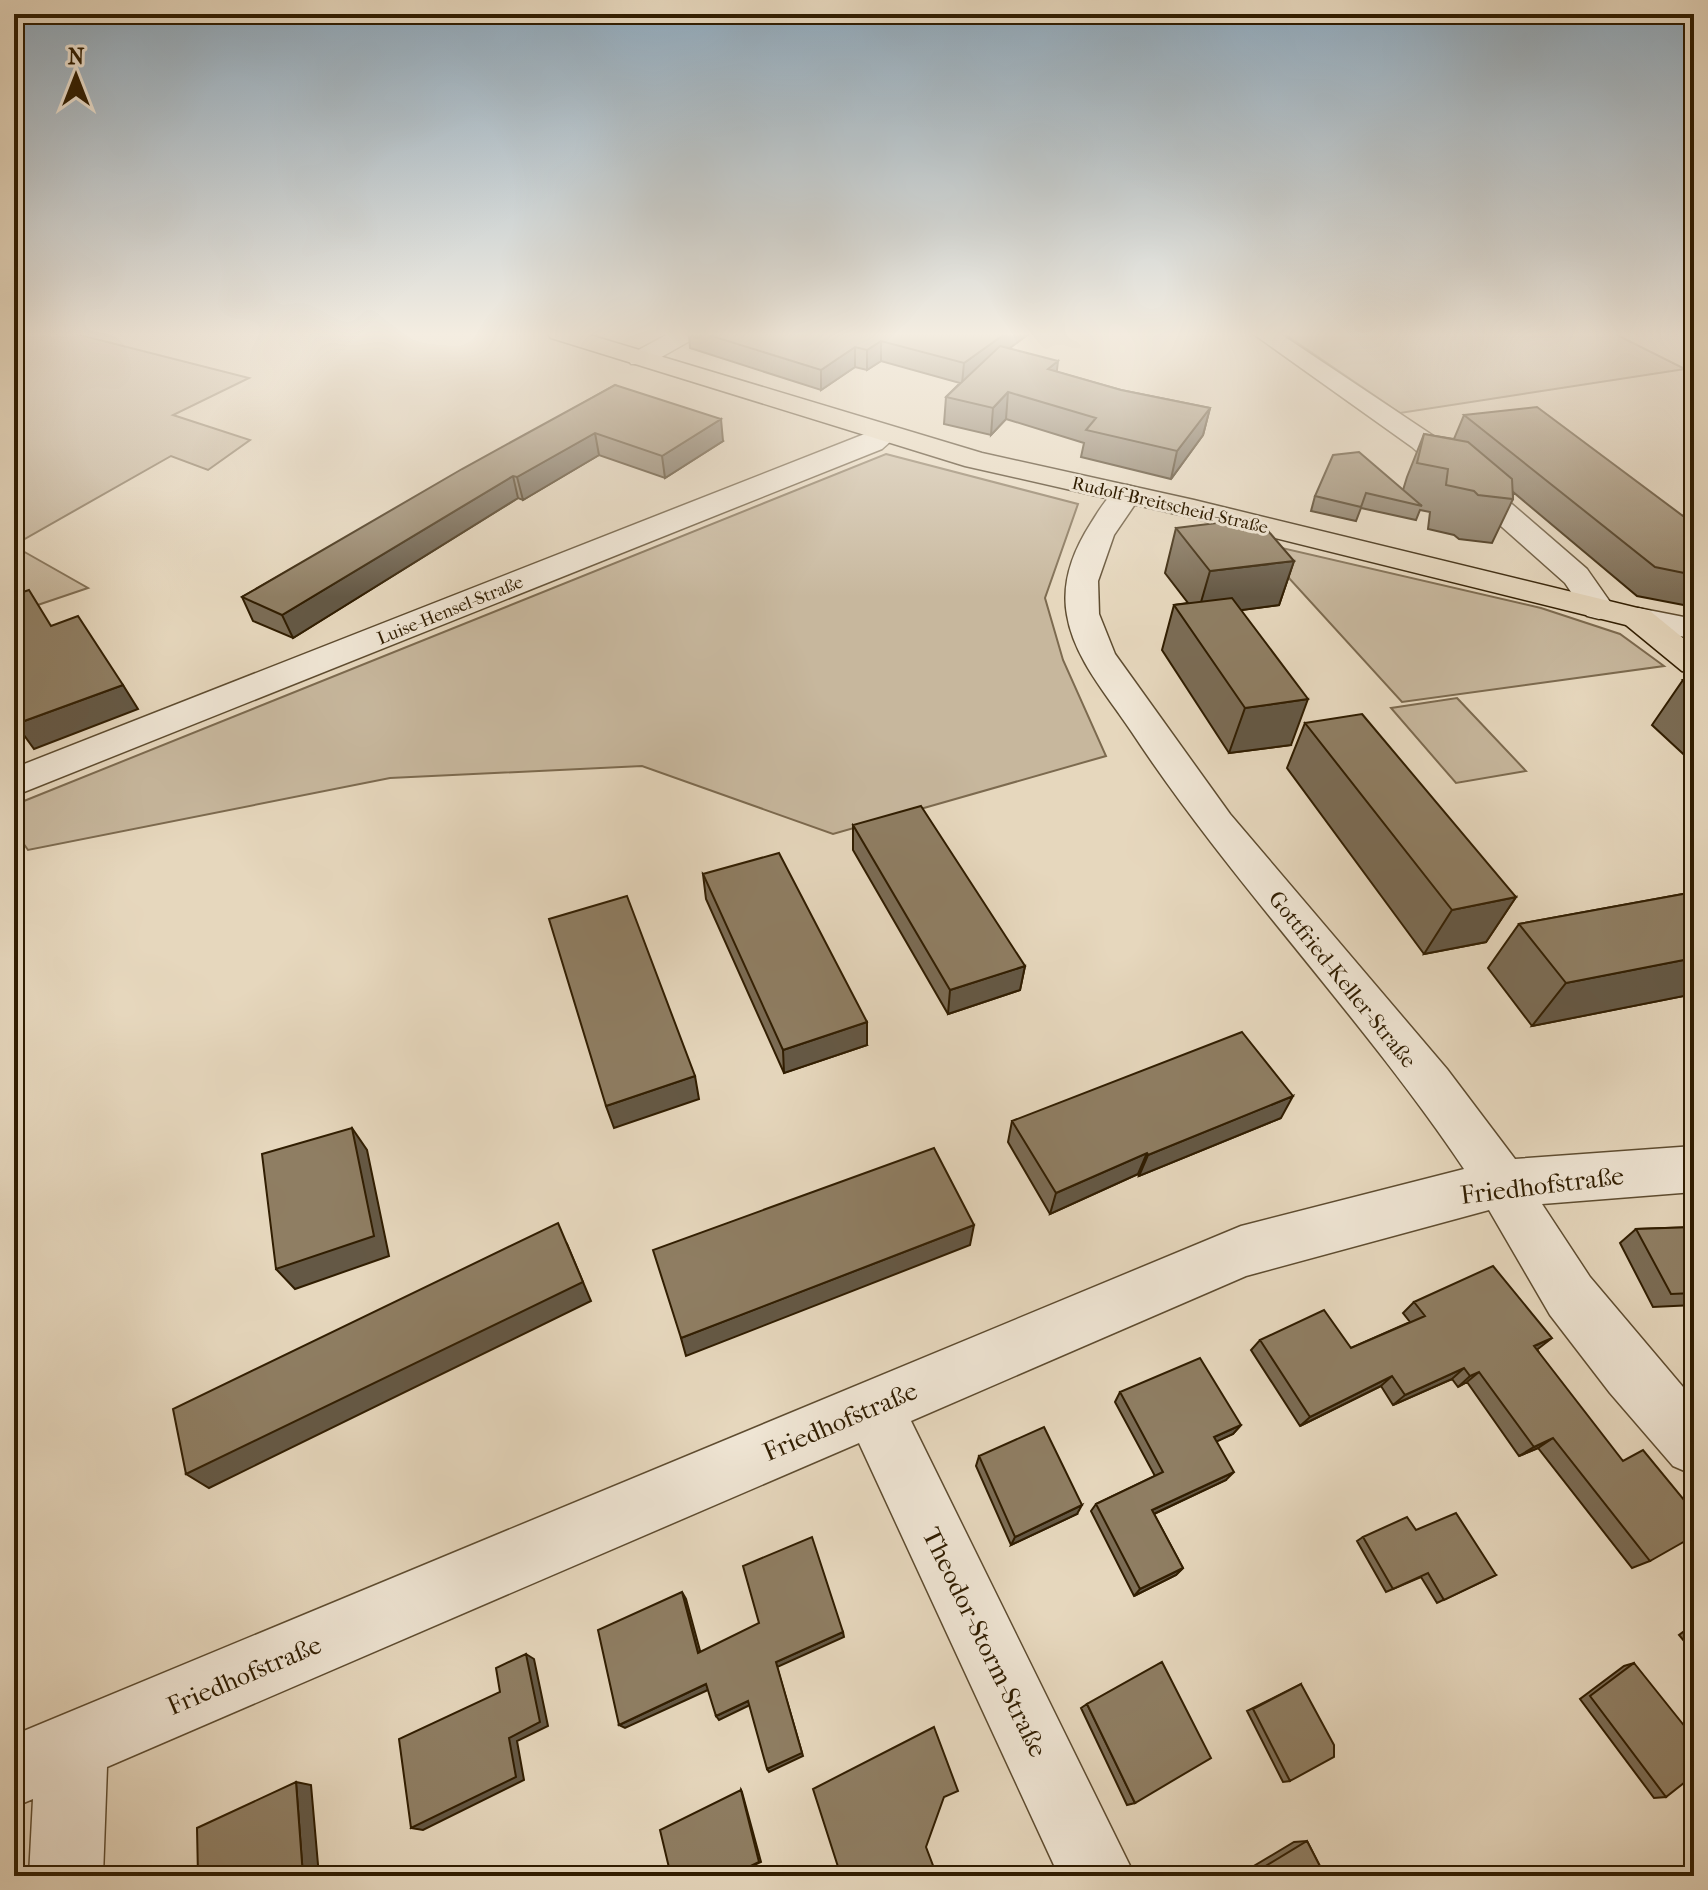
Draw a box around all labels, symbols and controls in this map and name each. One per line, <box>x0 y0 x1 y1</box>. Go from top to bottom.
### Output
north arrow <box>36 36 116 116</box>
text: N <box>68 44 85 70</box>
street label: Rudolf-Breitscheid-Straße <box>1070 473 1270 538</box>
street label: Luise-Hensel-Straße <box>374 572 526 649</box>
street label: Gottfried-Keller-Straße <box>1263 886 1422 1073</box>
street label: Friedhofstraße <box>1458 1160 1626 1211</box>
street label: Friedhofstraße <box>758 1375 922 1468</box>
street label: Theodor-Storm-Straße <box>915 1522 1054 1762</box>
street label: Friedhofstraße <box>162 1629 326 1722</box>

